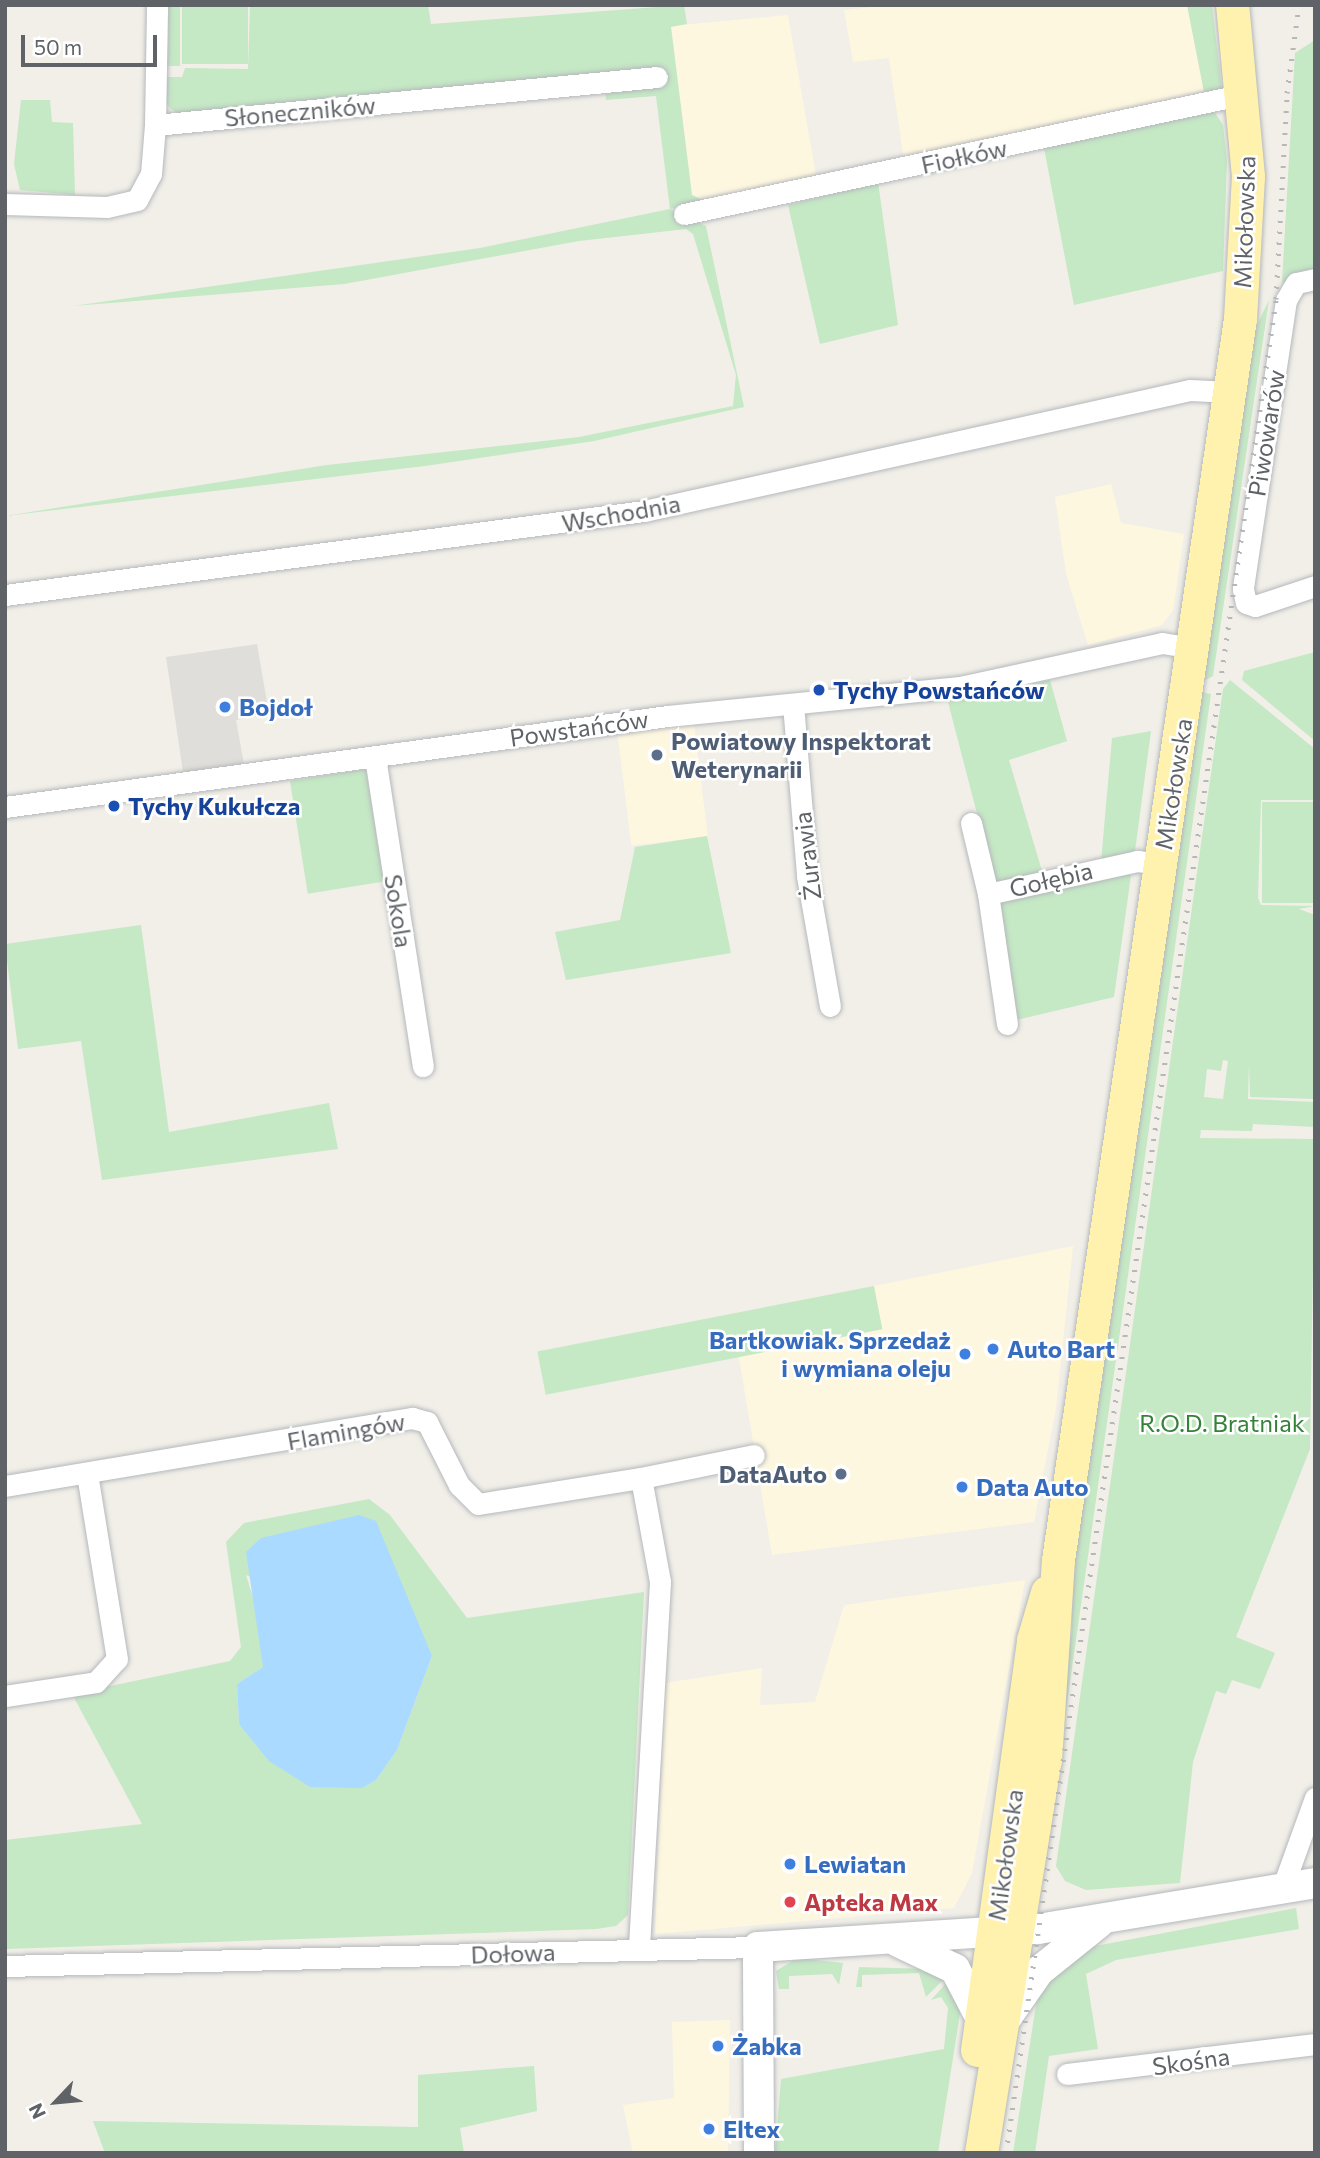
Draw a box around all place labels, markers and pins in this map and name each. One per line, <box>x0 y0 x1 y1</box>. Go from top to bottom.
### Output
place label: Tychy Powstańców <box>833 676 1045 704</box>
marker: Tychy Powstańców <box>811 682 827 698</box>
place label: Bojdoł <box>239 693 313 721</box>
marker: Bojdoł <box>217 699 233 715</box>
place label: Powiatowy Inspektorat Weterynarii <box>671 727 931 783</box>
marker: Powiatowy Inspektorat Weterynarii <box>649 747 665 763</box>
place label: Tychy Kukułcza <box>128 792 300 820</box>
marker: Tychy Kukułcza <box>106 798 122 814</box>
place label: Bartkowiak. Sprzedaż i wymiana oleju <box>709 1326 951 1382</box>
place label: Auto Bart <box>1007 1335 1115 1363</box>
marker: Auto Bart <box>985 1341 1001 1357</box>
marker: Bartkowiak. Sprzedaż i wymiana oleju <box>957 1346 973 1362</box>
place label: DataAuto <box>719 1460 827 1488</box>
marker: DataAuto <box>833 1466 849 1482</box>
place label: Data Auto <box>976 1473 1089 1501</box>
marker: Data Auto <box>954 1479 970 1495</box>
place label: Lewiatan <box>804 1850 906 1878</box>
marker: Lewiatan <box>782 1856 798 1872</box>
place label: Apteka Max <box>804 1888 938 1916</box>
marker: Apteka Max <box>782 1894 798 1910</box>
place label: Żabka <box>732 2032 802 2060</box>
marker: Żabka <box>710 2038 726 2054</box>
place label: Eltex <box>723 2115 780 2143</box>
marker: Eltex <box>701 2121 717 2137</box>

